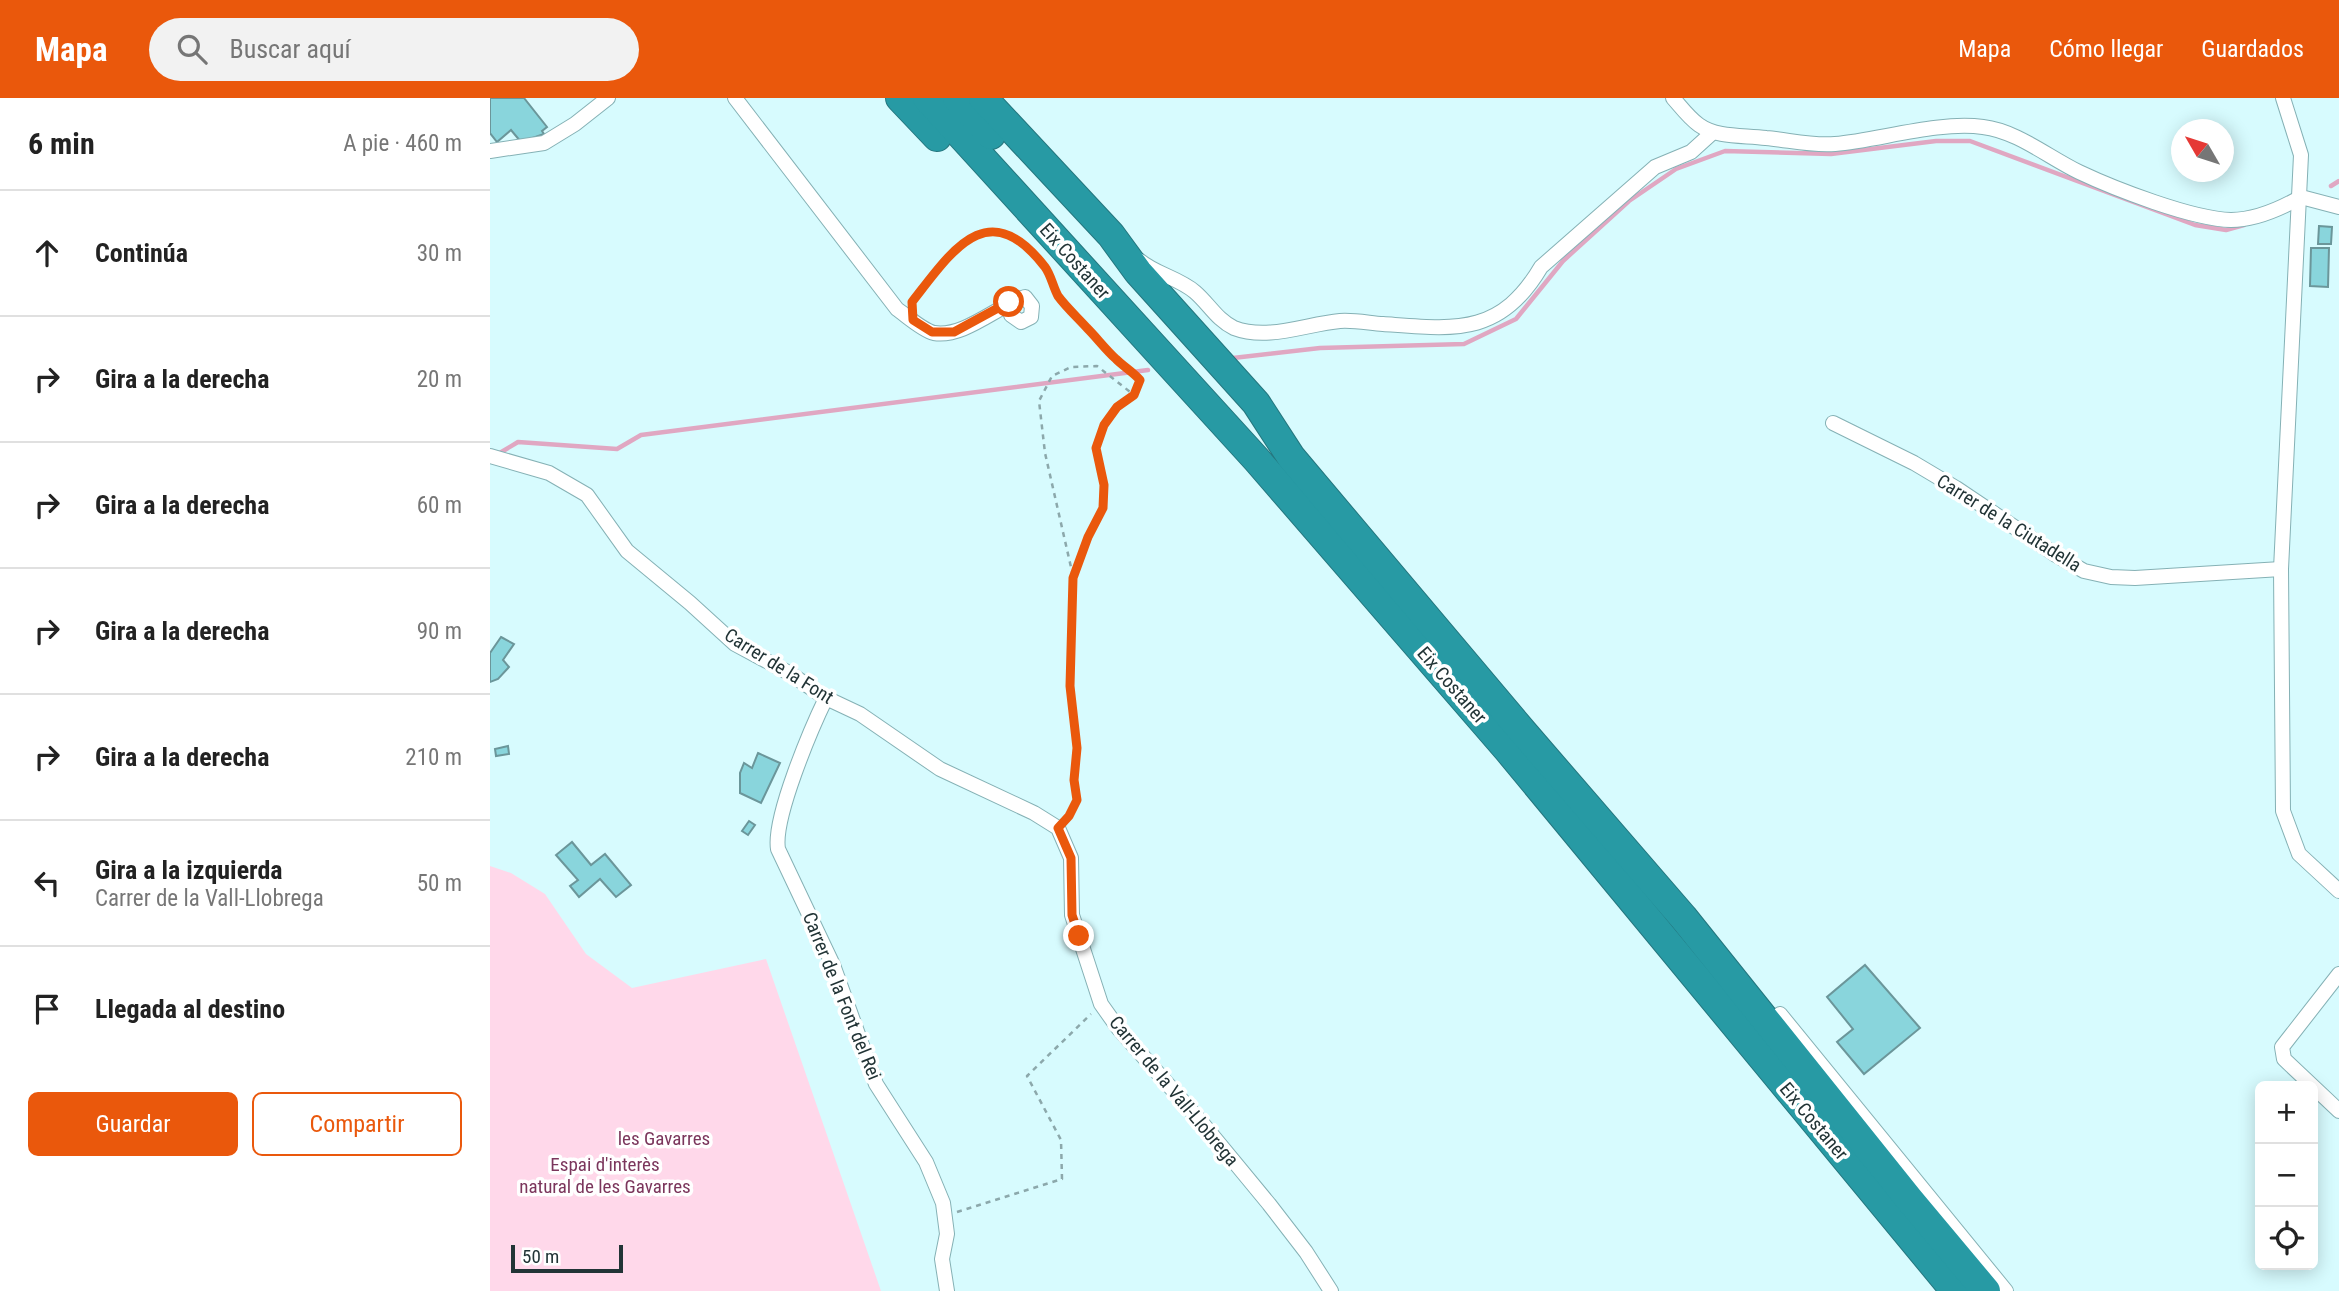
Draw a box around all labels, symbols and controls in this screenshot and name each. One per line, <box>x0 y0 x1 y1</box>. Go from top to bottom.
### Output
search box <box>149 18 639 81</box>
text: Mapa <box>35 30 107 69</box>
icon: search <box>173 30 211 68</box>
text: Buscar aquí <box>229 34 351 64</box>
text: Mapa <box>1958 35 2011 63</box>
text: Cómo llegar <box>2049 35 2163 63</box>
text: Guardados <box>2201 35 2304 63</box>
north arrow <box>2171 119 2234 182</box>
text: 6 min <box>28 126 95 161</box>
text: A pie · 460 m <box>343 130 462 157</box>
street label: Eix Costaner <box>1035 218 1115 304</box>
icon: ahead <box>28 234 66 272</box>
text: Continúa <box>95 238 188 268</box>
text: 30 m <box>417 240 462 267</box>
route start <box>993 286 1024 317</box>
icon: right <box>28 360 66 398</box>
text: Gira a la derecha <box>95 364 269 394</box>
text: 20 m <box>417 366 462 393</box>
street label: Carrer de la Ciutadella <box>1932 469 2086 577</box>
icon: right <box>28 486 66 524</box>
text: Gira a la derecha <box>95 490 269 520</box>
text: 60 m <box>417 492 462 519</box>
icon: right <box>28 612 66 650</box>
text: Gira a la derecha <box>95 616 269 646</box>
text: 90 m <box>417 618 462 645</box>
street label: Carrer de la Font <box>720 623 838 709</box>
street label: Eix Costaner <box>1412 642 1492 728</box>
icon: right <box>28 738 66 776</box>
text: Gira a la derecha <box>95 742 269 772</box>
text: 210 m <box>405 744 462 771</box>
text: Gira a la izquierda <box>95 855 283 885</box>
icon: left <box>28 864 66 902</box>
text: 50 m <box>417 870 462 897</box>
text: Carrer de la Vall-Llobrega <box>95 885 324 912</box>
street label: Carrer de la Font del Rei <box>798 909 886 1083</box>
route end <box>1063 920 1094 951</box>
icon: arrive <box>28 990 66 1028</box>
text: Llegada al destino <box>95 994 285 1024</box>
street label: Carrer de la Vall-Llobrega <box>1104 1011 1244 1171</box>
street label: Eix Costaner <box>1775 1078 1853 1165</box>
map controls <box>2255 1081 2318 1270</box>
button: + <box>2255 1081 2318 1144</box>
button: Guardar <box>28 1092 238 1156</box>
button: Compartir <box>252 1092 462 1156</box>
park label: les Gavarres <box>618 1127 710 1150</box>
button: − <box>2255 1144 2318 1207</box>
park label: Espai d'interès natural de les Gavarres <box>519 1153 691 1198</box>
button: locate <box>2255 1207 2318 1270</box>
scale bar <box>511 1242 623 1274</box>
text: 50 m <box>522 1245 559 1268</box>

